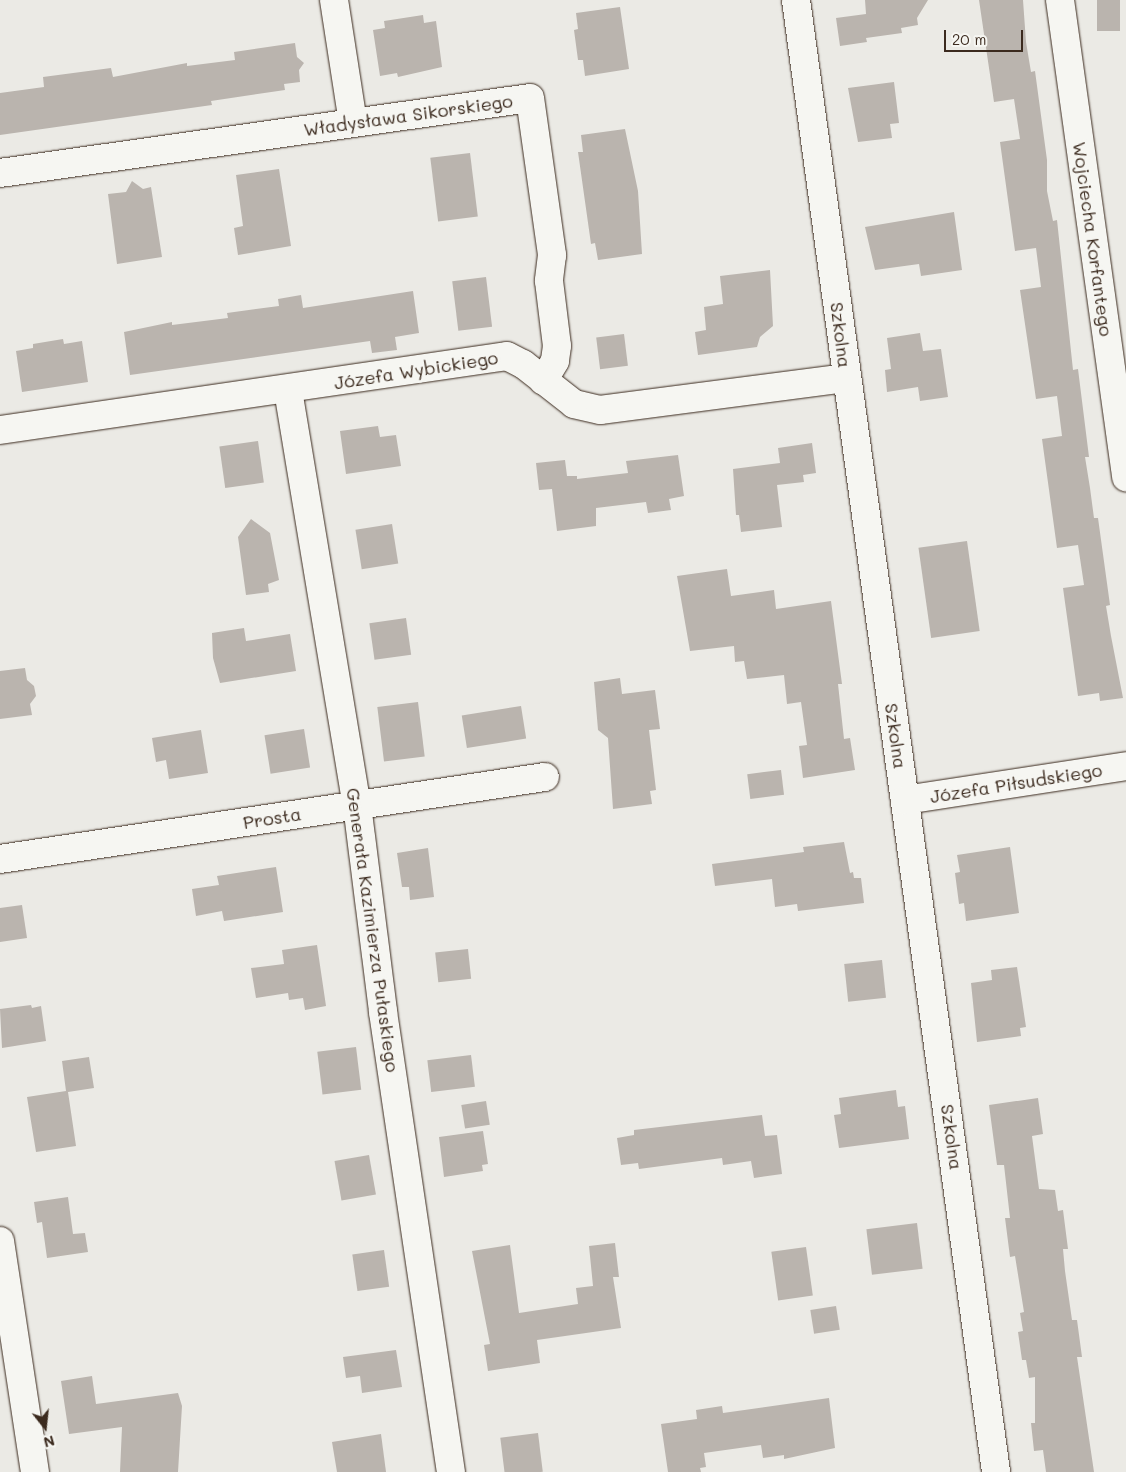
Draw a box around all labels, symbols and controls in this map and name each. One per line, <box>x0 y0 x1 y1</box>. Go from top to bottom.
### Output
scale bar <box>946 20 1025 52</box>
text: 20 m <box>952 29 986 49</box>
street label: Władysława Sikorskiego <box>302 90 514 140</box>
street label: Wojciecha Korfantego <box>1069 140 1117 338</box>
street label: Szkolna <box>826 301 856 369</box>
street label: Józefa Wybickiego <box>332 346 500 394</box>
street label: Szkolna <box>881 702 911 770</box>
street label: Józefa Piłsudskiego <box>928 759 1104 807</box>
street label: Generała Kazimierza Pułaskiego <box>342 786 404 1074</box>
street label: Prosta <box>241 803 303 833</box>
street label: Szkolna <box>937 1103 967 1171</box>
north arrow <box>20 1402 70 1452</box>
text: N <box>42 1431 57 1452</box>

